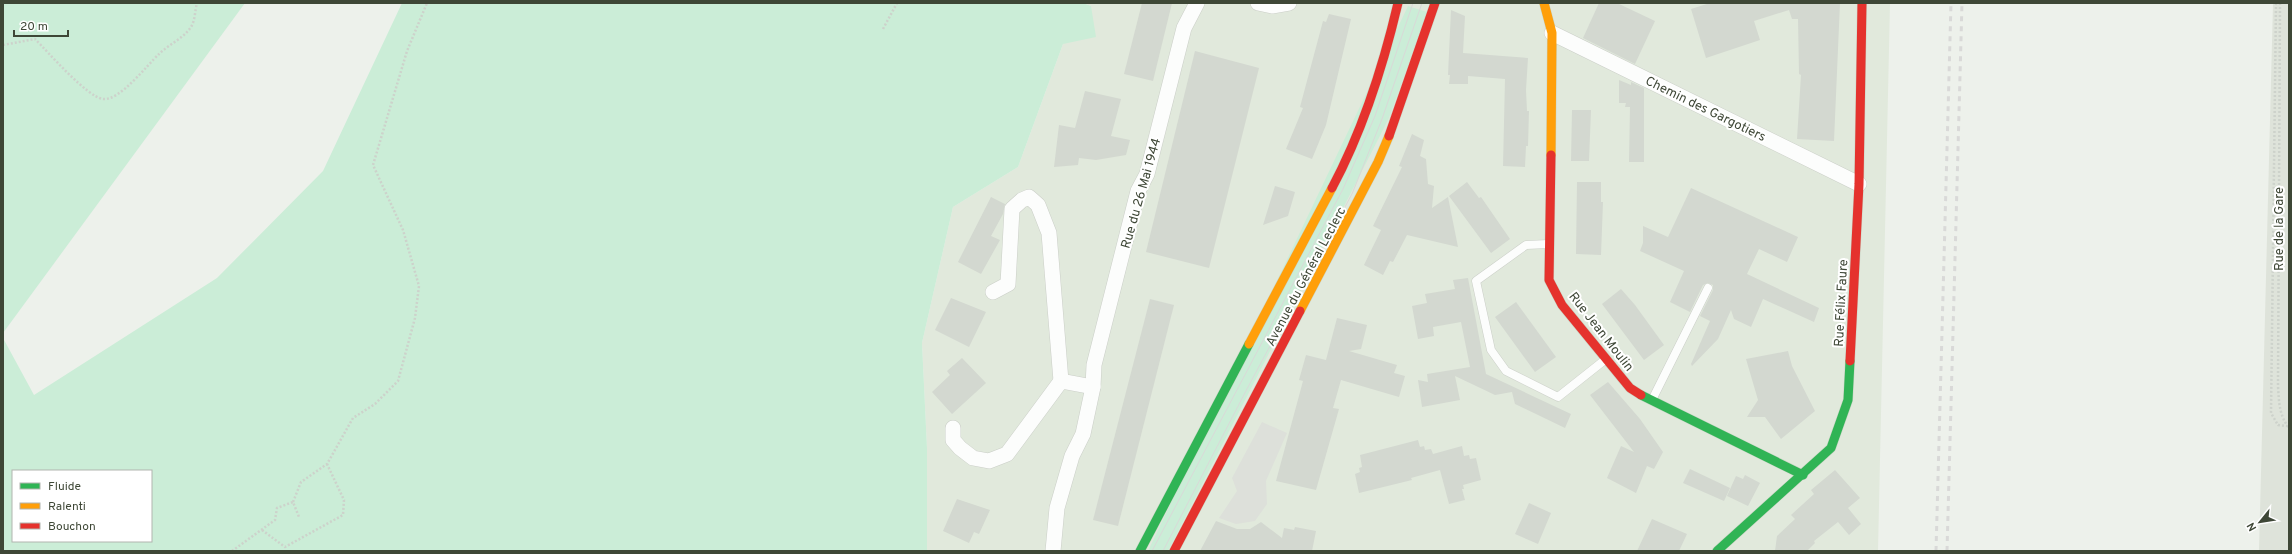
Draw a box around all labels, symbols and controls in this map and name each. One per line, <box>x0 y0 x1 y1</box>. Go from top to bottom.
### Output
scale bar <box>14 12 68 38</box>
text: 20 m <box>20 19 48 35</box>
street label: Chemin des Gargotiers <box>1642 74 1768 146</box>
street label: Rue du 26 Mai 1944 <box>1118 136 1165 251</box>
street label: Rue de la Gare <box>2272 187 2288 271</box>
street label: Avenue du Général Leclerc <box>1263 205 1350 349</box>
street label: Rue Félix Faure <box>1832 259 1852 347</box>
street label: Rue Jean Moulin <box>1564 289 1636 375</box>
legend <box>12 470 152 542</box>
text: Fluide <box>48 479 81 495</box>
text: Ralenti <box>48 499 86 515</box>
north arrow <box>2240 502 2280 542</box>
text: Bouchon <box>48 519 96 535</box>
text: N <box>2244 520 2260 533</box>

